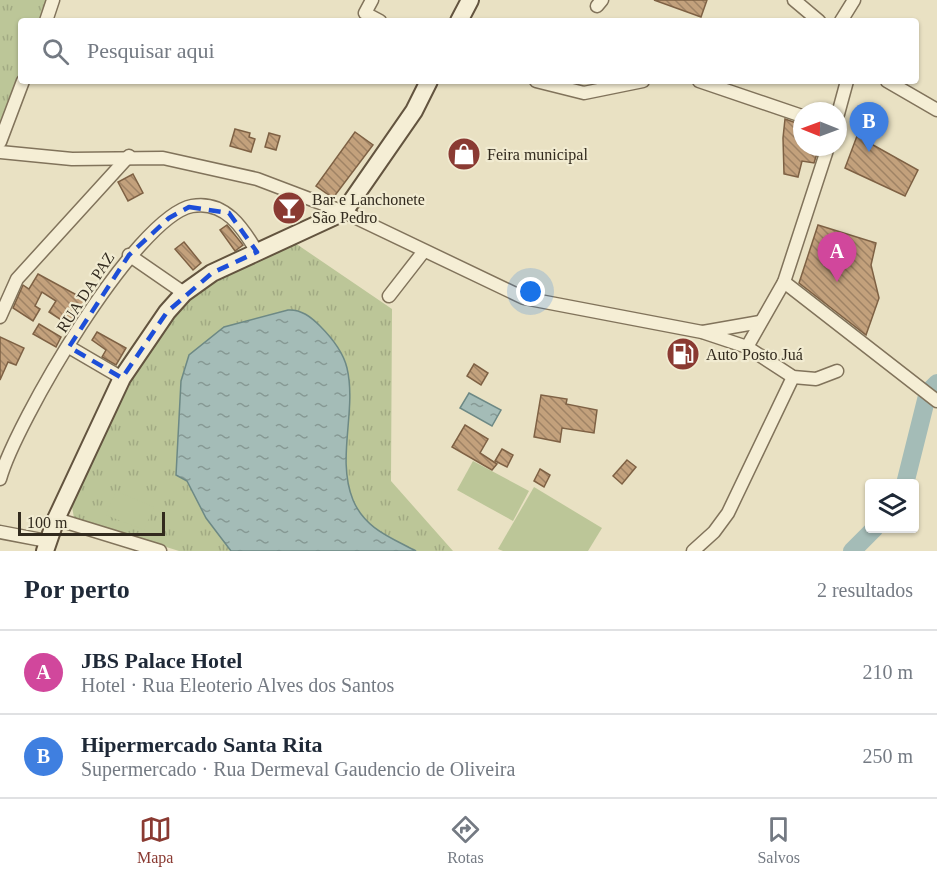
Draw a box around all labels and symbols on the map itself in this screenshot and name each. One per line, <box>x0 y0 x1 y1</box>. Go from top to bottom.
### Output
north arrow <box>793 102 847 156</box>
pin: B <box>850 102 888 152</box>
shop icon: Feira municipal <box>446 136 482 172</box>
place label: Feira municipal <box>487 146 588 164</box>
bar icon: Bar e Lanchonete São Pedro <box>271 190 307 226</box>
place label: Bar e Lanchonete São Pedro <box>312 191 425 226</box>
pin: A <box>818 232 856 282</box>
street label: RUA DA PAZ <box>53 249 118 335</box>
your location <box>516 277 545 306</box>
fuel station icon: Auto Posto Juá <box>665 336 701 372</box>
place label: Auto Posto Juá <box>706 346 803 363</box>
scale bar <box>18 509 165 536</box>

